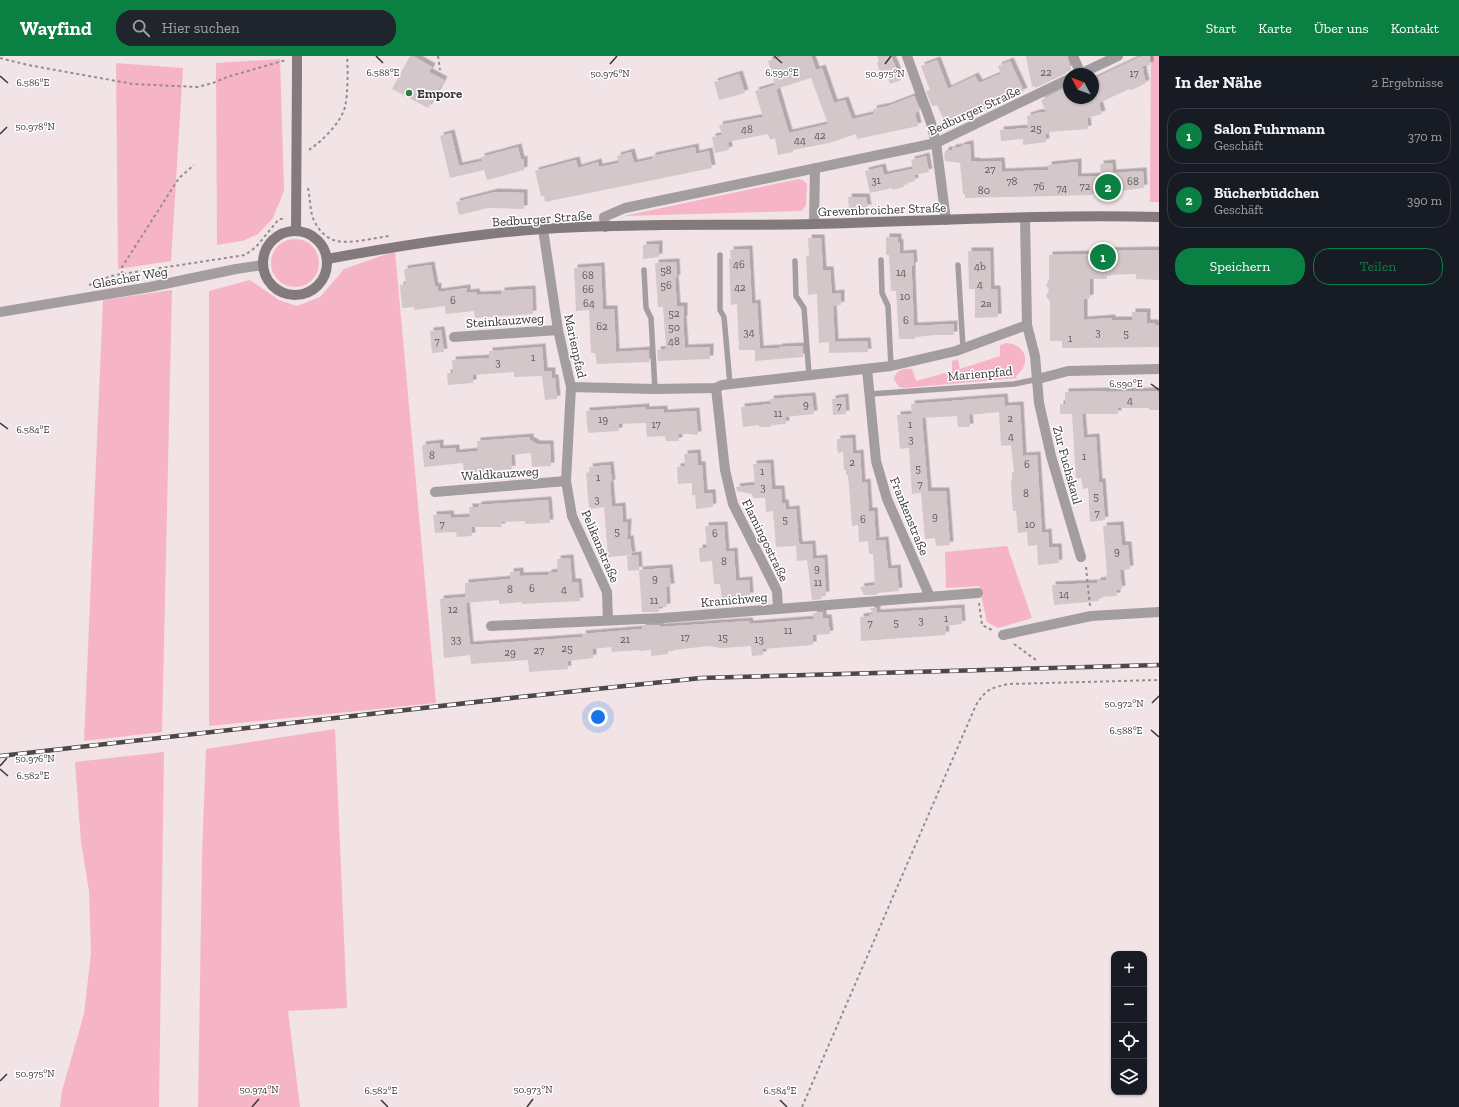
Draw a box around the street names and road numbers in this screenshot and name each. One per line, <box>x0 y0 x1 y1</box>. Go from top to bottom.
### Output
street label: Bedburger Straße <box>926 82 1023 138</box>
street label: Grevenbroicher Straße <box>817 200 947 219</box>
street label: Bedburger Straße <box>491 208 593 229</box>
street label: Glescher Weg <box>91 263 169 291</box>
street label: Steinkauzweg <box>465 310 545 331</box>
street label: Marienpfad <box>561 313 590 379</box>
street label: Marienpfad <box>947 363 1013 384</box>
street label: Zur Fuchskaul <box>1050 424 1085 506</box>
street label: Waldkauzweg <box>461 463 539 484</box>
street label: Frankenstraße <box>887 475 932 558</box>
street label: Flamingostraße <box>739 497 792 584</box>
street label: Pelikanstraße <box>578 507 623 585</box>
street label: Kranichweg <box>700 589 768 610</box>

